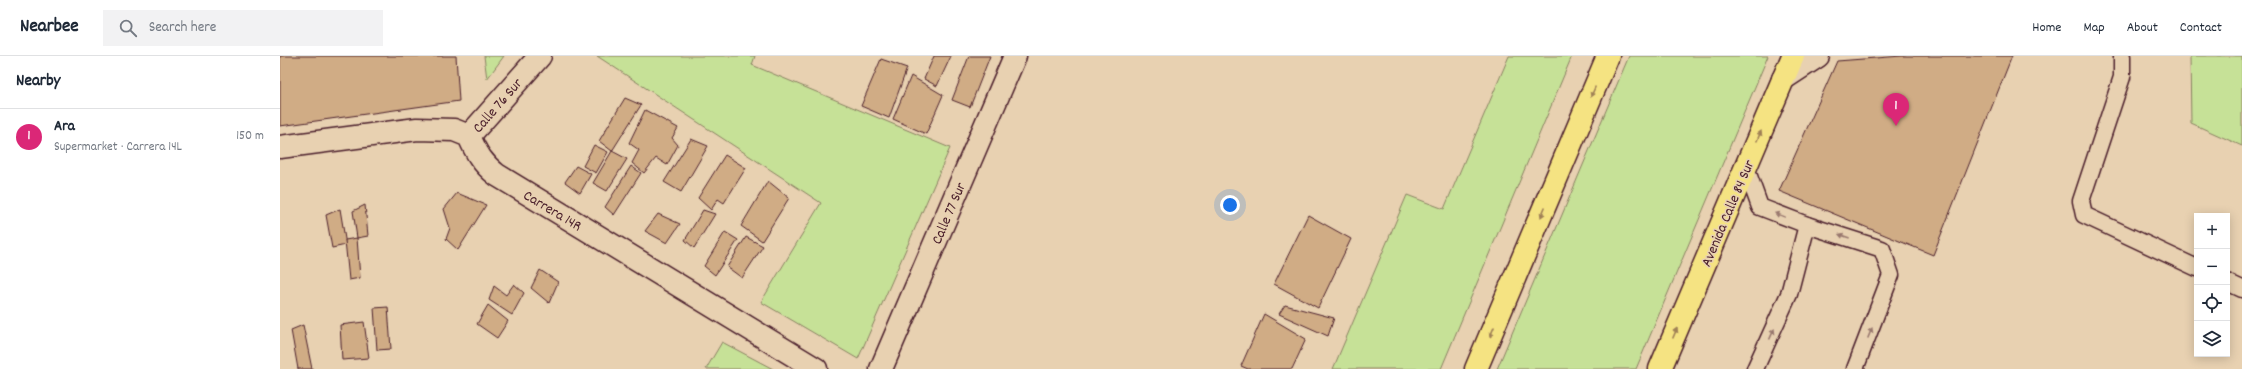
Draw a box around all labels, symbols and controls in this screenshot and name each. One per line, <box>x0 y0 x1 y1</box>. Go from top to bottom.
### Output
search box <box>103 10 383 46</box>
text: Nearbee <box>20 14 79 41</box>
icon: search <box>117 17 139 39</box>
text: Search here <box>149 17 216 39</box>
text: Home <box>2032 18 2061 38</box>
text: Map <box>2083 18 2105 38</box>
text: About <box>2127 18 2158 38</box>
text: Contact <box>2180 18 2222 38</box>
text: Nearby <box>16 70 60 94</box>
street label: Calle 76 Sur <box>468 74 529 139</box>
one-way arrow <box>1590 86 1596 97</box>
pin: 1 <box>1883 93 1909 126</box>
text: Ara <box>54 116 75 138</box>
text: 1 <box>28 127 30 146</box>
text: 150 m <box>236 127 264 146</box>
one-way arrow <box>1756 131 1762 142</box>
text: Supermarket · Carrera 14L <box>54 138 182 157</box>
street label: Avenida Calle 84 Sur <box>1696 157 1761 271</box>
street label: Calle 77 Sur <box>927 179 973 248</box>
street label: Carrera 14R <box>518 186 586 238</box>
your location <box>1220 195 1240 215</box>
one-way arrow <box>1539 206 1545 218</box>
one-way arrow <box>1773 211 1785 217</box>
map controls <box>2194 213 2230 357</box>
button: + <box>2194 213 2230 249</box>
one-way arrow <box>1837 232 1849 238</box>
button: − <box>2194 249 2230 285</box>
button: locate <box>2194 285 2230 321</box>
button: layers <box>2194 321 2230 357</box>
one-way arrow <box>1489 326 1495 337</box>
one-way arrow <box>1867 326 1873 338</box>
one-way arrow <box>1672 328 1678 339</box>
one-way arrow <box>1769 328 1775 340</box>

